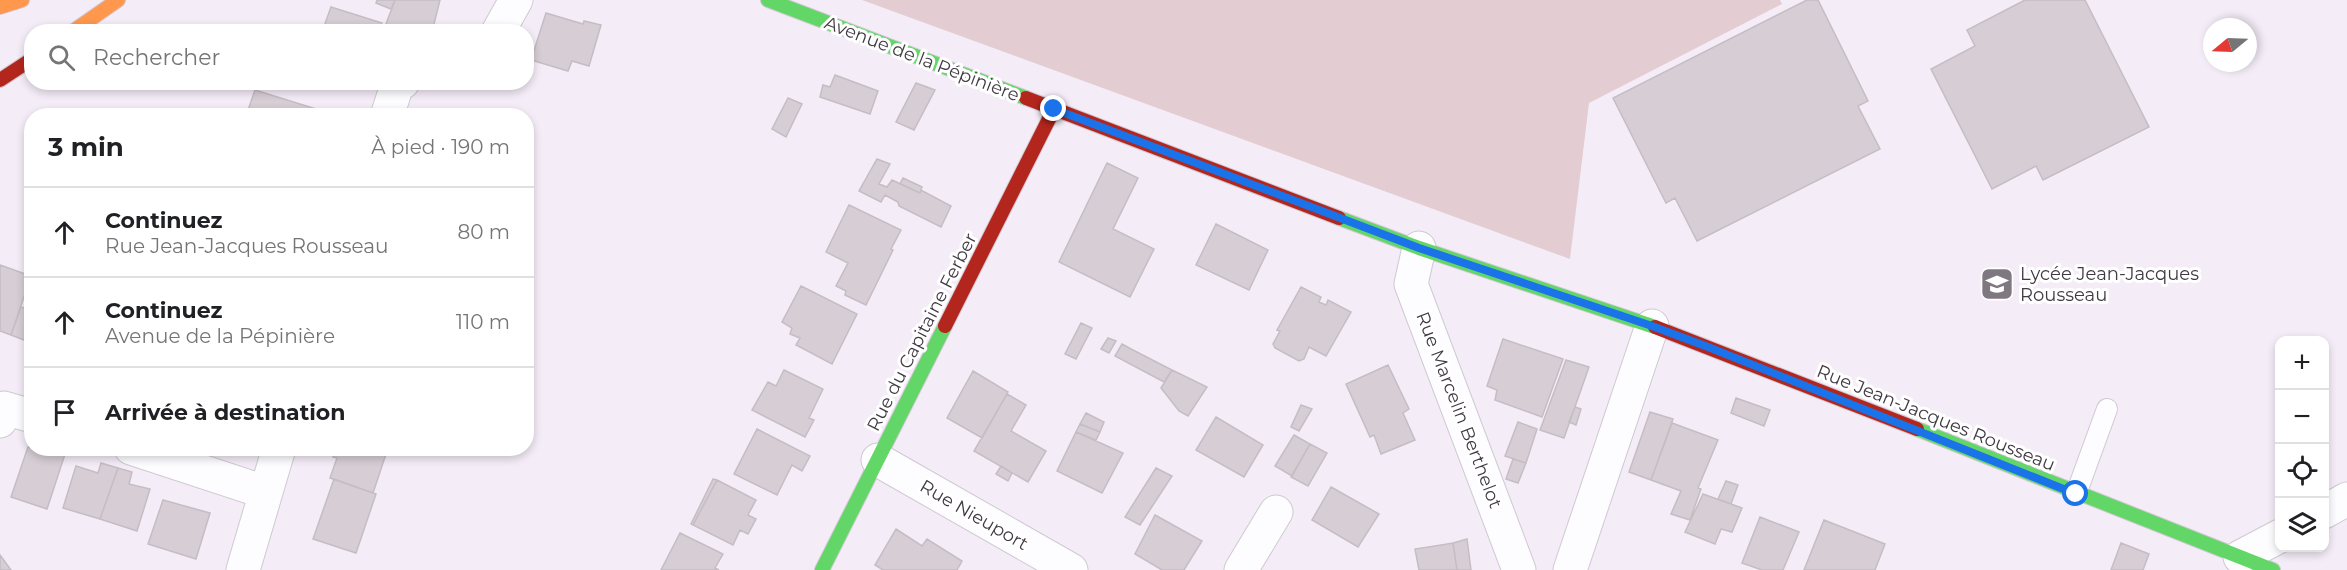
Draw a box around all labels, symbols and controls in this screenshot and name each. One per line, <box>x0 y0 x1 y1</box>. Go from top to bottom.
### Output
street label: Avenue de la Pépinière <box>821 12 1023 106</box>
north arrow <box>2203 18 2257 72</box>
search box <box>24 24 534 90</box>
icon: search <box>45 41 78 74</box>
text: Rechercher <box>93 44 220 71</box>
route end <box>1040 95 1066 121</box>
text: 3 min <box>48 131 124 163</box>
text: À pied · 190 m <box>371 135 510 159</box>
text: Continuez <box>105 207 222 234</box>
icon: ahead <box>48 216 81 249</box>
text: 80 m <box>458 220 510 244</box>
street label: Rue du Capitaine Ferber <box>862 229 982 435</box>
text: Rue Jean-Jacques Rousseau <box>105 234 389 258</box>
place label: Lycée Jean-Jacques Rousseau <box>2020 263 2199 306</box>
school or university icon: Lycée Jean-Jacques Rousseau <box>1979 266 2015 302</box>
text: Continuez <box>105 297 222 324</box>
icon: ahead <box>48 306 81 339</box>
street label: Rue Marcelin Berthelot <box>1411 309 1507 511</box>
text: 110 m <box>456 310 510 334</box>
text: Avenue de la Pépinière <box>105 324 335 348</box>
map controls <box>2275 336 2329 552</box>
button: + <box>2275 336 2329 390</box>
street label: Rue Jean-Jacques Rousseau <box>1814 360 2058 476</box>
button: − <box>2275 390 2329 444</box>
icon: arrive <box>48 396 81 429</box>
text: Arrivée à destination <box>105 399 345 426</box>
button: locate <box>2275 444 2329 498</box>
street label: Rue Nieuport <box>916 475 1032 555</box>
route start <box>2062 480 2088 506</box>
button: layers <box>2275 498 2329 552</box>

